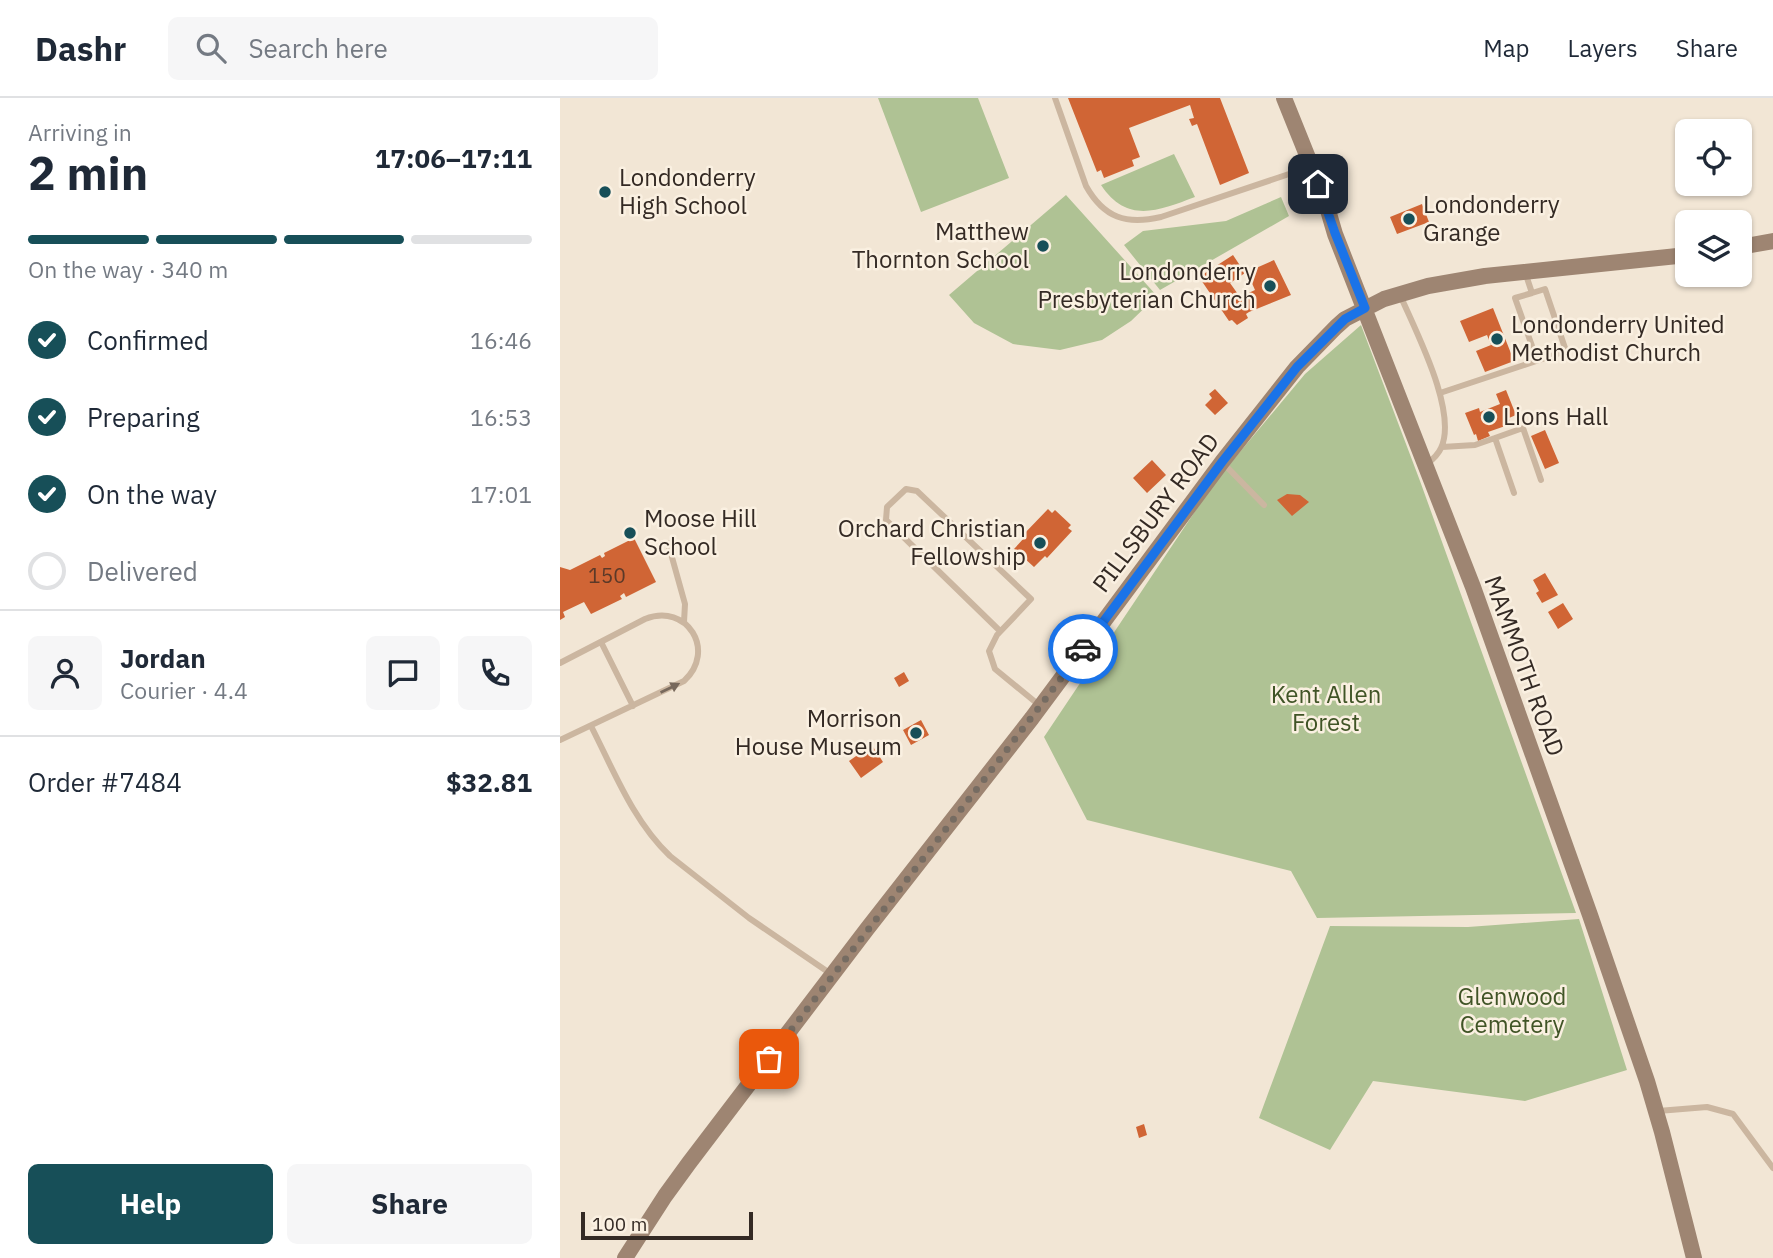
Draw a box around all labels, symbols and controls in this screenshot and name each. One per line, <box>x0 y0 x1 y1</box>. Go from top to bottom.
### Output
search box <box>168 17 658 80</box>
text: Dashr <box>35 27 126 70</box>
icon: search <box>192 29 230 67</box>
text: Search here <box>248 31 388 65</box>
text: Map <box>1483 32 1530 64</box>
text: Layers <box>1568 32 1638 64</box>
text: Share <box>1676 32 1738 64</box>
text: Arriving in <box>28 117 132 147</box>
map controls <box>1675 119 1752 287</box>
button: locate <box>1675 119 1752 196</box>
text: 17:06–17:11 <box>375 141 532 175</box>
text: 2 min <box>28 143 148 203</box>
pin <box>1288 154 1348 214</box>
place label: Londonderry High School <box>619 161 756 221</box>
icon: home <box>1299 165 1337 203</box>
marker: Londonderry High School <box>597 184 613 200</box>
place label: Londonderry Grange <box>1423 188 1560 248</box>
button: layers <box>1675 210 1752 287</box>
marker: Londonderry Grange <box>1401 211 1417 227</box>
place label: Matthew Thornton School <box>852 215 1029 275</box>
marker: Matthew Thornton School <box>1035 238 1051 254</box>
text: On the way · 340 m <box>28 254 228 284</box>
place label: Londonderry Presbyterian Church <box>1037 255 1256 315</box>
marker: Londonderry Presbyterian Church <box>1262 278 1278 294</box>
place label: Londonderry United Methodist Church <box>1511 308 1725 368</box>
icon: check <box>28 321 66 359</box>
text: Confirmed <box>87 323 209 357</box>
text: 16:46 <box>470 325 532 355</box>
marker: Londonderry United Methodist Church <box>1489 331 1505 347</box>
icon: check <box>28 398 66 436</box>
text: Preparing <box>87 400 200 434</box>
place label: Lions Hall <box>1503 400 1608 432</box>
text: 16:53 <box>470 402 532 432</box>
marker: Lions Hall <box>1481 409 1497 425</box>
street label: PILLSBURY ROAD <box>1085 426 1226 599</box>
icon: check <box>28 475 66 513</box>
text: On the way <box>87 477 217 511</box>
text: 17:01 <box>470 479 532 509</box>
place label: Moose Hill School <box>644 502 757 562</box>
place label: Orchard Christian Fellowship <box>838 512 1026 572</box>
marker: Moose Hill School <box>622 525 638 541</box>
marker: Orchard Christian Fellowship <box>1032 535 1048 551</box>
text: Delivered <box>87 554 198 588</box>
house number: 150 <box>588 561 626 589</box>
street label: MAMMOTH ROAD <box>1477 571 1572 760</box>
courier <box>1048 614 1118 684</box>
icon: car <box>1064 630 1102 668</box>
button: person <box>28 636 102 710</box>
button: chat <box>366 636 440 710</box>
button: phone <box>458 636 532 710</box>
text: Jordan <box>120 641 206 675</box>
text: Courier · 4.4 <box>120 675 248 705</box>
park label: Kent Allen Forest <box>1271 678 1381 738</box>
one-way arrow <box>660 682 680 693</box>
place label: Morrison House Museum <box>735 702 902 762</box>
marker: Morrison House Museum <box>908 725 924 741</box>
text: Order #7484 <box>28 765 182 799</box>
text: $32.81 <box>446 765 532 799</box>
park label: Glenwood Cemetery <box>1457 980 1567 1040</box>
pin <box>739 1029 799 1089</box>
icon: bag <box>750 1040 788 1078</box>
button: Help <box>28 1164 273 1244</box>
button: Share <box>287 1164 532 1244</box>
scale bar <box>581 1209 752 1241</box>
text: 100 m <box>592 1212 647 1236</box>

